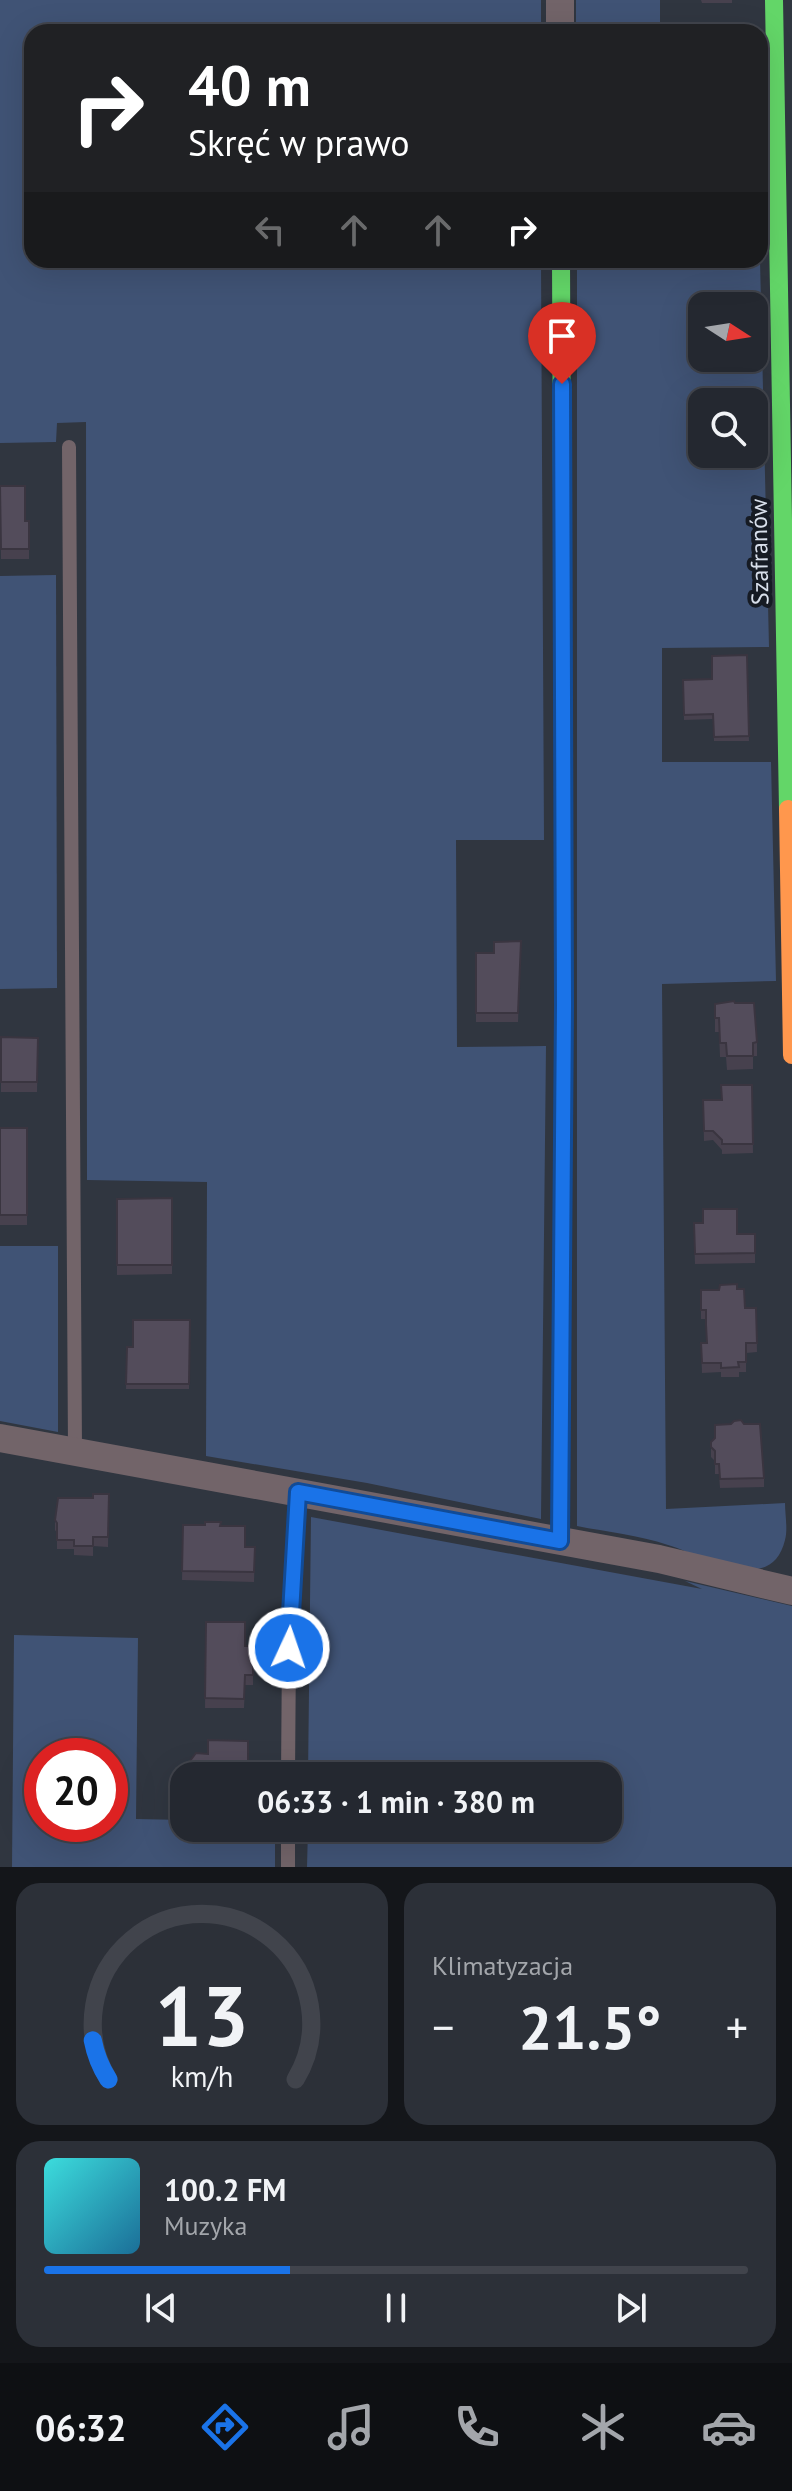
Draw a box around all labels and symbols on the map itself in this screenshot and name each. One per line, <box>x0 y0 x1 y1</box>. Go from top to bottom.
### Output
north arrow <box>688 292 768 372</box>
pin <box>528 302 596 384</box>
street label: Szafranów <box>743 498 775 605</box>
position arrow <box>247 1606 331 1690</box>
speed limit sign: 20 <box>24 1738 128 1842</box>

